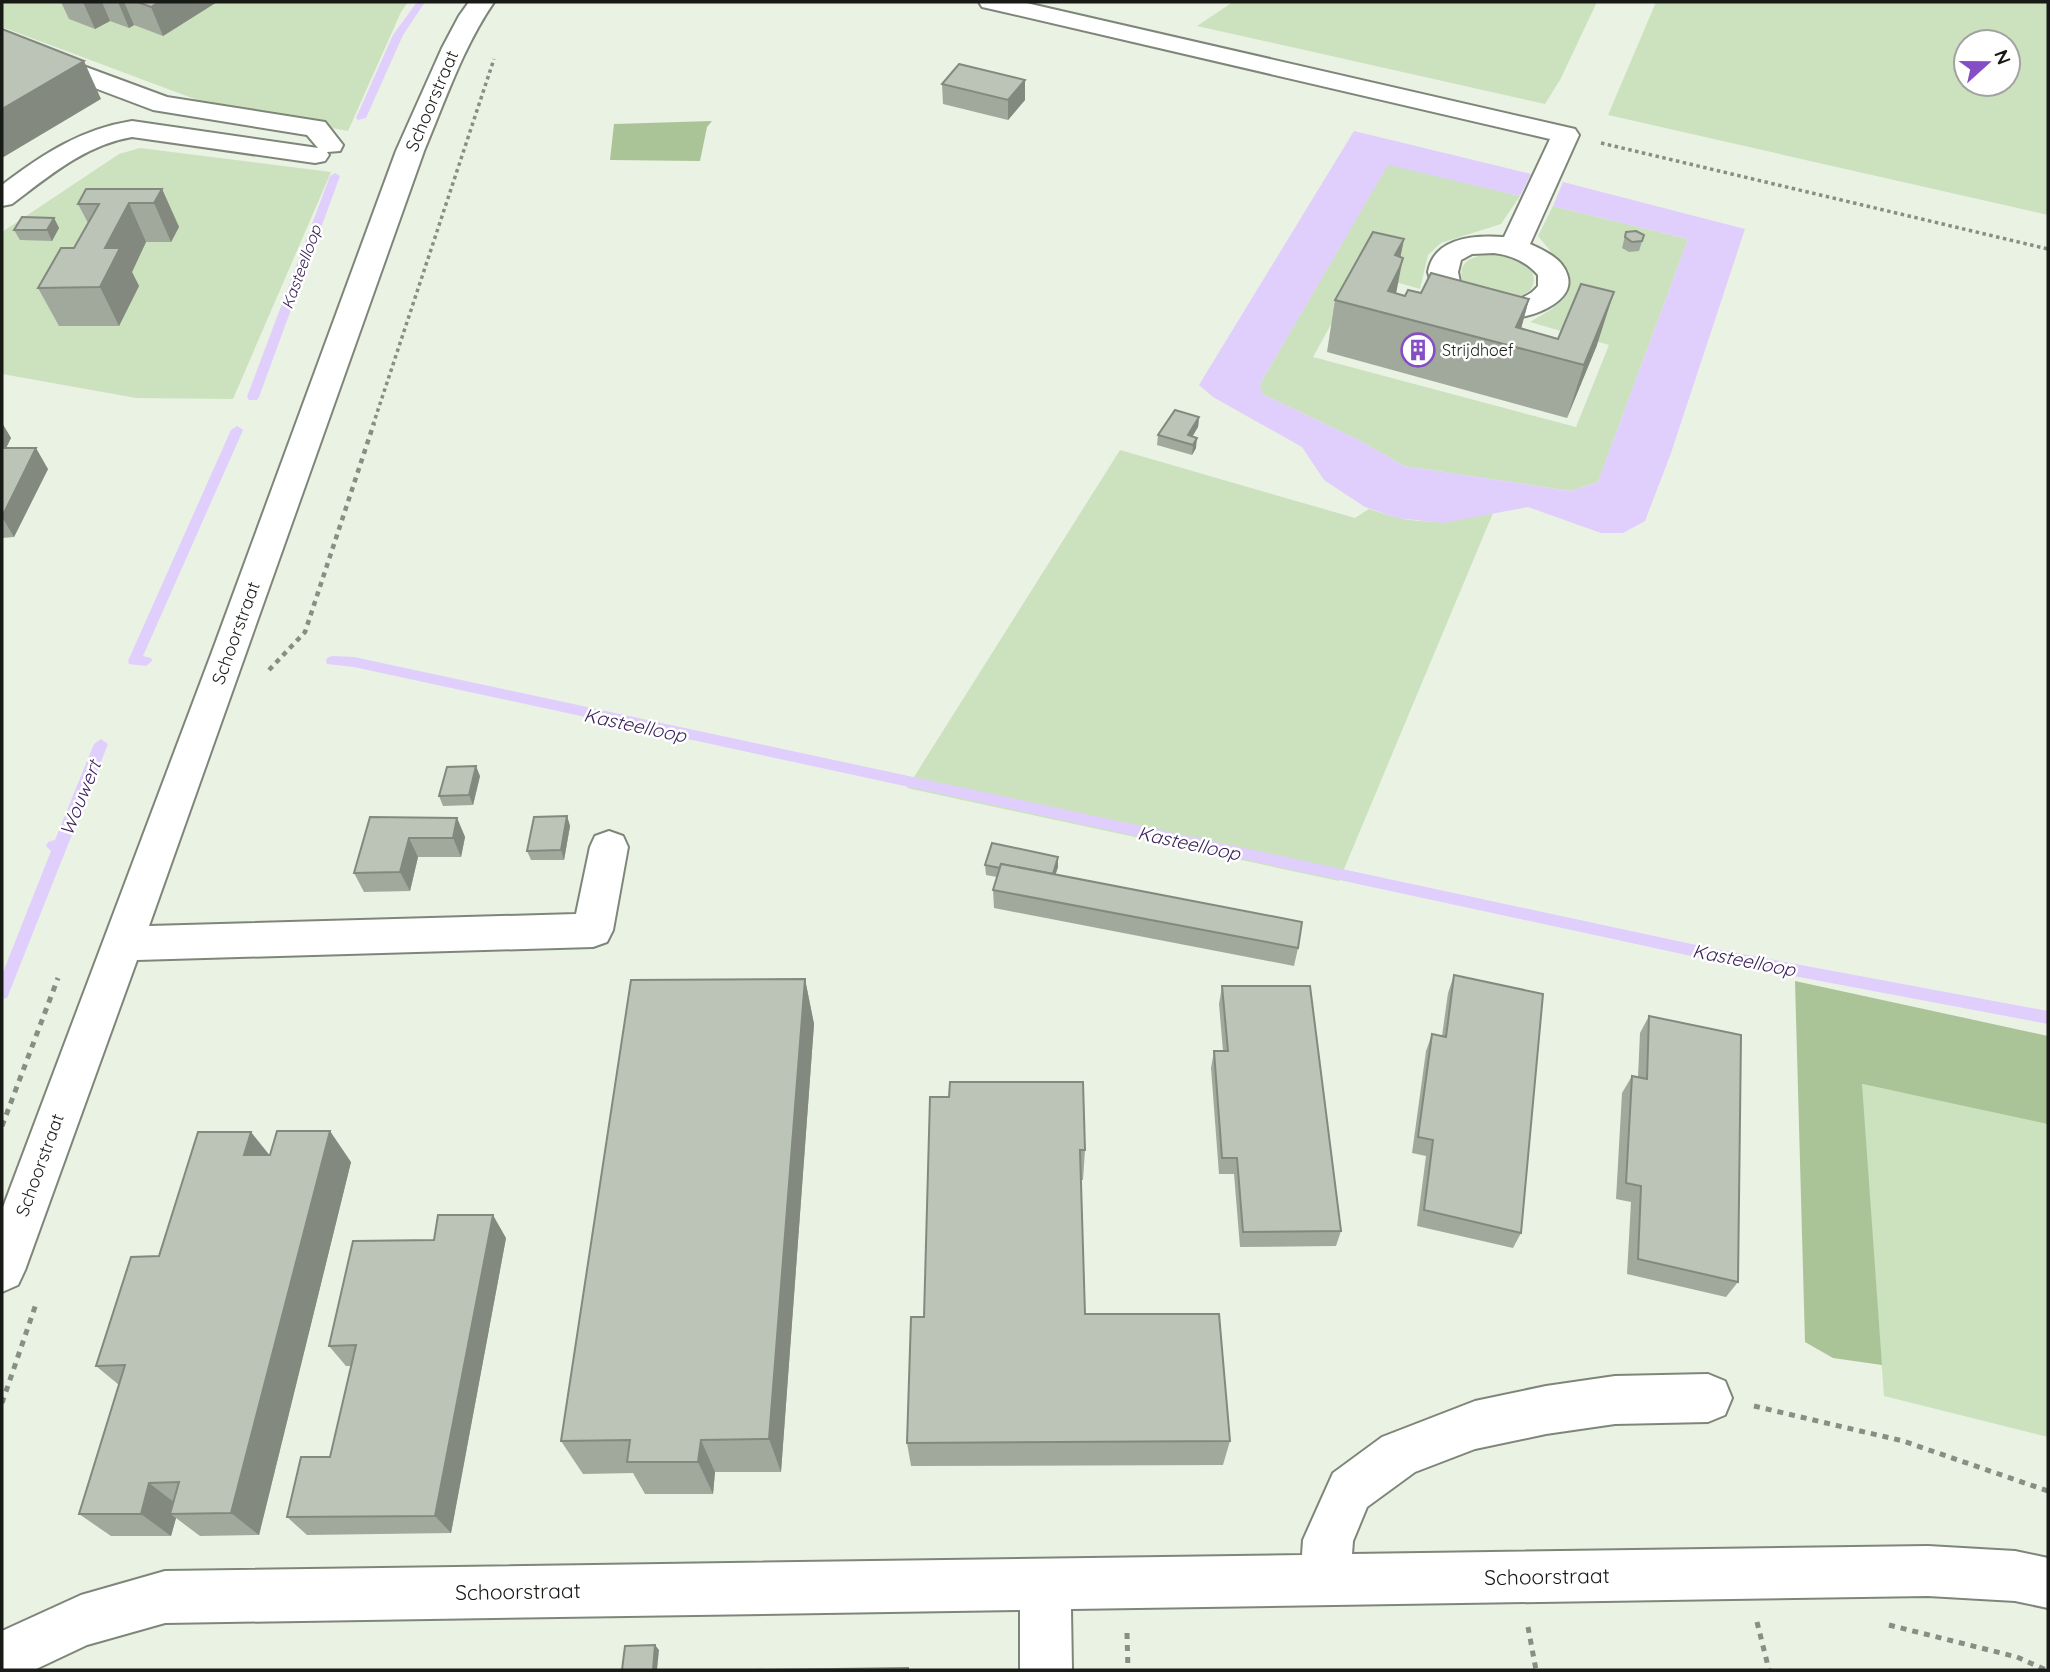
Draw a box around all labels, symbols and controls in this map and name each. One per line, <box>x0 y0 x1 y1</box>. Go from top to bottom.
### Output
north arrow <box>1952 28 2022 98</box>
text: N <box>1989 46 2017 68</box>
street label: Schoorstraat <box>400 47 463 155</box>
water label: Kasteelloop <box>277 221 326 312</box>
building icon: Strijdhoef <box>1399 331 1437 369</box>
place label: Strijdhoef <box>1442 340 1514 360</box>
street label: Schoorstraat <box>206 578 265 687</box>
water label: Kasteelloop <box>582 702 690 748</box>
water label: Wouwert <box>54 754 107 839</box>
water label: Kasteelloop <box>1136 820 1244 866</box>
water label: Kasteelloop <box>1691 938 1799 982</box>
street label: Schoorstraat <box>10 1110 69 1219</box>
street label: Schoorstraat <box>1484 1562 1610 1590</box>
street label: Schoorstraat <box>455 1577 581 1605</box>

